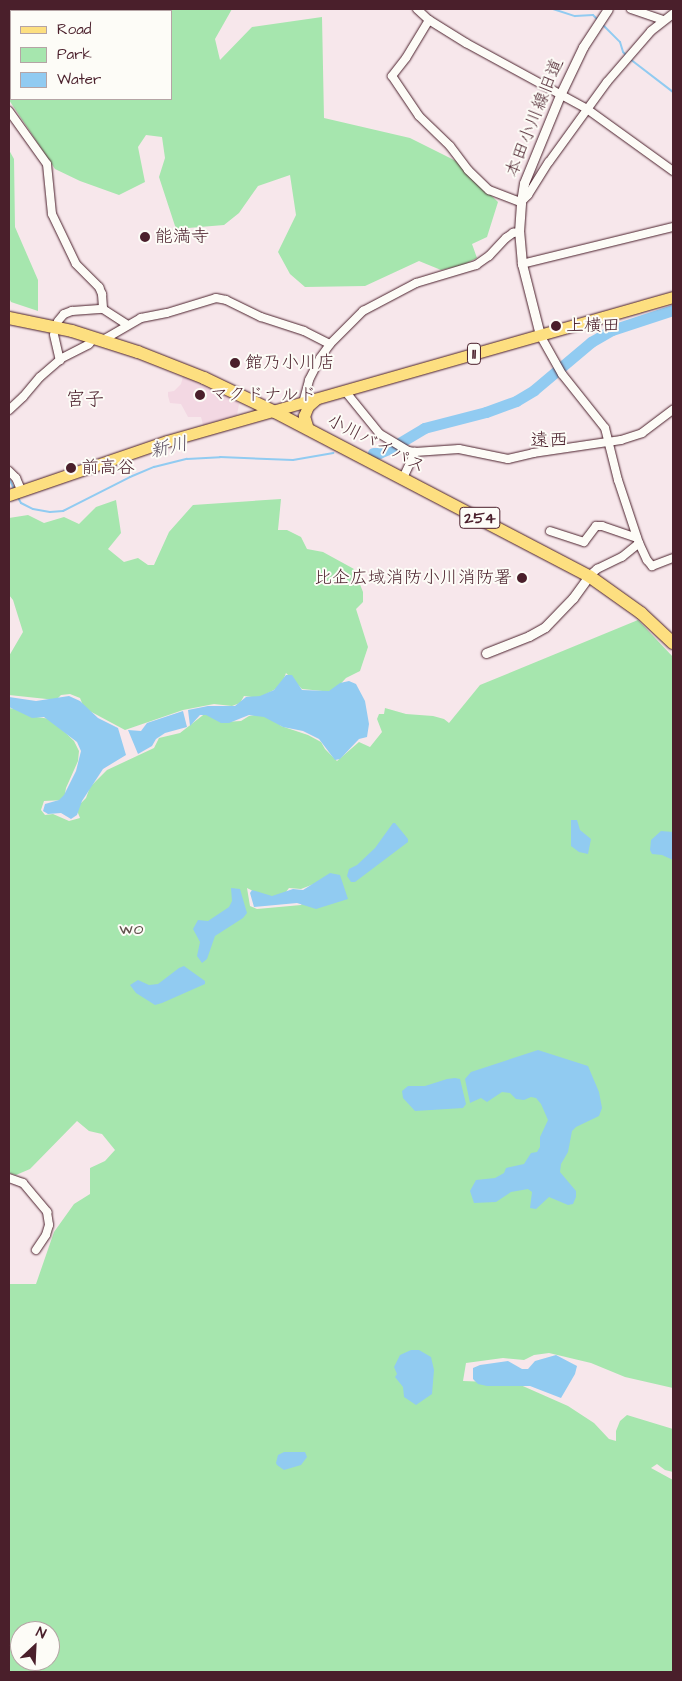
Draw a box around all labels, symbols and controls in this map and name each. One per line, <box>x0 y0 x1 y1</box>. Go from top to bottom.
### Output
legend <box>10 10 172 100</box>
text: Road <box>57 19 91 40</box>
text: Park <box>57 44 92 65</box>
street label: 本田小川線旧道 <box>501 56 569 180</box>
text: Water <box>57 69 101 90</box>
place label: 能満寺 <box>155 226 209 248</box>
marker: 能満寺 <box>139 231 151 243</box>
place label: 上横田 <box>566 315 620 337</box>
marker: 上横田 <box>550 320 562 332</box>
road number: 11 <box>466 340 482 368</box>
place label: 館乃小川店 <box>245 352 335 374</box>
marker: 館乃小川店 <box>229 357 241 369</box>
place label: マクドナルド <box>210 384 318 406</box>
district label: 宮子 <box>66 389 104 411</box>
marker: マクドナルド <box>194 389 206 401</box>
street label: 小川バイパス <box>323 410 429 478</box>
district label: 遠西 <box>530 430 568 452</box>
water label: 新川 <box>148 433 190 463</box>
place label: 前高谷 <box>81 457 135 479</box>
marker: 前高谷 <box>65 462 77 474</box>
road number: 254 <box>459 504 501 532</box>
place label: 比企広域消防小川消防署 <box>314 567 512 589</box>
marker: 比企広域消防小川消防署 <box>516 572 528 584</box>
park label: wo <box>119 918 143 940</box>
north arrow <box>10 1621 60 1671</box>
text: N <box>33 1622 49 1644</box>

